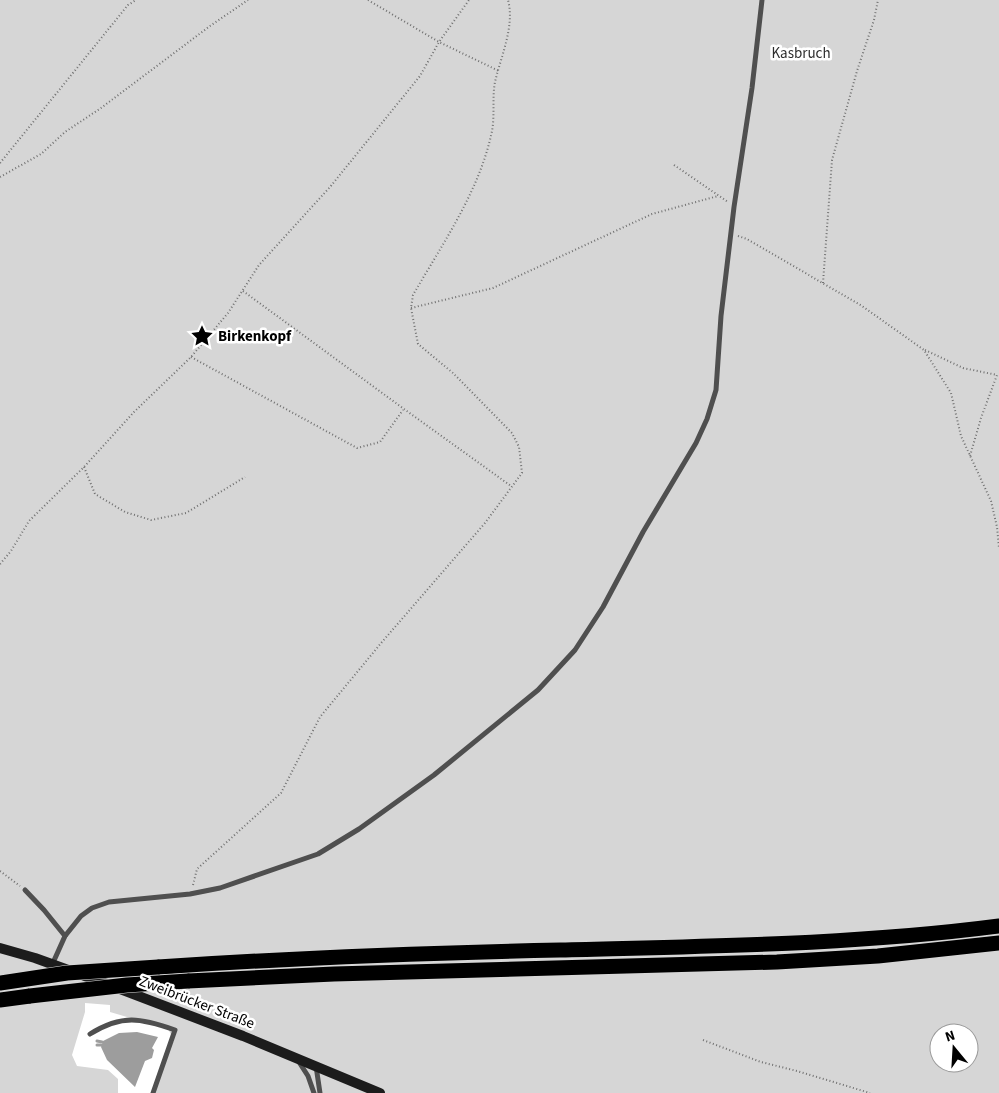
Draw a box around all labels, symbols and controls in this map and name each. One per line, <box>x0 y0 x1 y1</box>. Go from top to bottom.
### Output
park label: Kasbruch <box>771 43 831 64</box>
place icon: Birkenkopf <box>189 323 215 349</box>
place label: Birkenkopf <box>218 326 292 347</box>
street label: Zweibrücker Straße <box>136 971 258 1034</box>
north arrow <box>929 1023 979 1073</box>
text: N <box>943 1026 958 1048</box>

